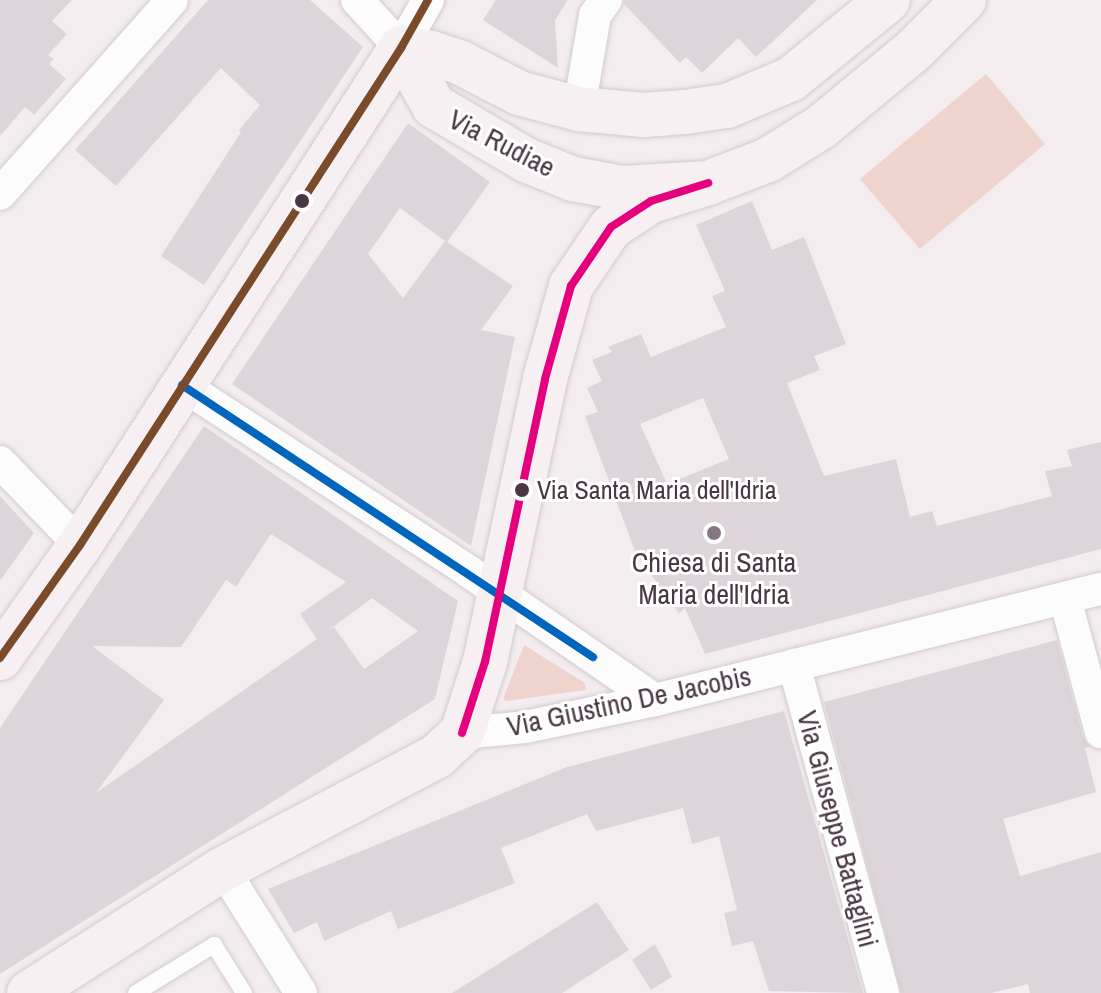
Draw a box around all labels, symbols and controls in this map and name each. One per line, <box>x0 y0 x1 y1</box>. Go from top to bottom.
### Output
street label: Via Rudiae <box>443 102 561 184</box>
unlabelled marker <box>294 193 310 209</box>
place label: Via Santa Maria dell'Idria <box>537 474 777 506</box>
marker: Via Santa Maria dell'Idria <box>514 482 530 498</box>
marker: Chiesa di Santa Maria dell'Idria <box>705 524 723 542</box>
place label: Chiesa di Santa Maria dell'Idria <box>632 545 796 611</box>
street label: Via Giustino De Jacobis <box>504 659 754 743</box>
street label: Via Giuseppe Battaglini <box>790 707 886 951</box>

